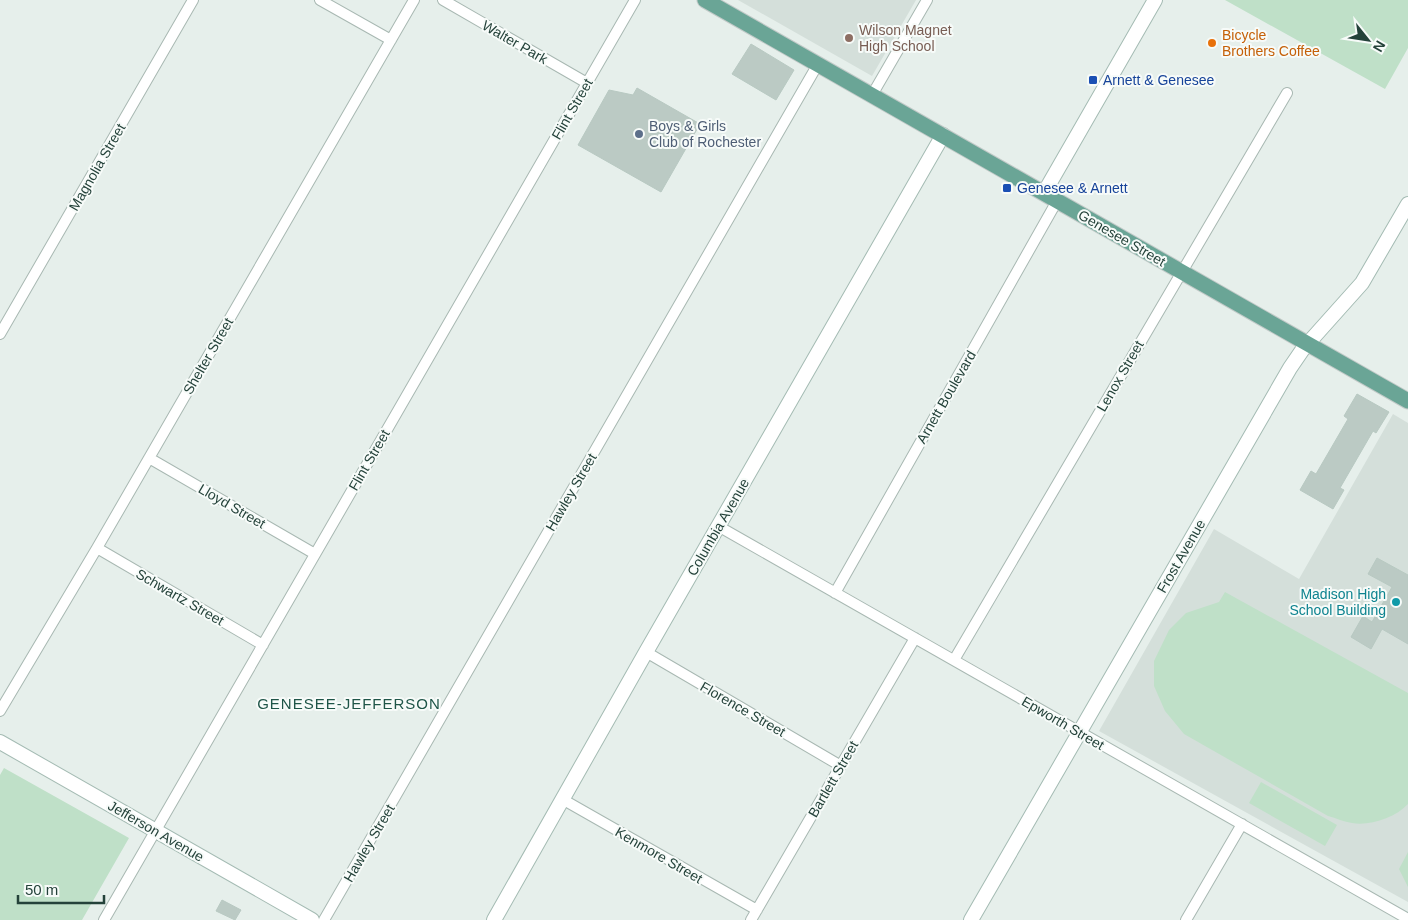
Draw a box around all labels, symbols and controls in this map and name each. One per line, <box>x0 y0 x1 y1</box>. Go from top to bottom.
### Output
north arrow <box>1343 15 1393 65</box>
street label: Walter Park <box>480 17 551 68</box>
place label: Wilson Magnet High School <box>859 22 952 54</box>
place label: Bicycle Brothers Coffee <box>1222 27 1320 59</box>
marker: Wilson Magnet High School <box>843 32 855 44</box>
marker: Bicycle Brothers Coffee <box>1206 37 1218 49</box>
text: N <box>1370 38 1389 55</box>
place label: Arnett & Genesee <box>1103 72 1215 88</box>
marker: Arnett & Genesee <box>1087 74 1099 86</box>
street label: Flint Street <box>548 76 596 142</box>
place label: Boys & Girls Club of Rochester <box>649 118 761 150</box>
street label: Magnolia Street <box>66 120 128 213</box>
marker: Boys & Girls Club of Rochester <box>633 128 645 140</box>
place label: Genesee & Arnett <box>1017 180 1128 196</box>
marker: Genesee & Arnett <box>1001 182 1013 194</box>
street label: Genesee Street <box>1076 207 1169 269</box>
street label: Shelter Street <box>180 315 236 397</box>
street label: Lenox Street <box>1093 338 1147 414</box>
street label: Arnett Boulevard <box>913 348 979 446</box>
street label: Flint Street <box>345 427 393 493</box>
street label: Hawley Street <box>542 450 600 534</box>
street label: Columbia Avenue <box>684 475 752 578</box>
street label: Lloyd Street <box>196 480 268 532</box>
street label: Frost Avenue <box>1154 516 1209 596</box>
street label: Schwartz Street <box>133 565 227 629</box>
place label: Madison High School Building <box>1289 586 1386 618</box>
marker: Madison High School Building <box>1390 596 1402 608</box>
street label: Florence Street <box>698 678 789 740</box>
street label: Epworth Street <box>1019 693 1107 753</box>
district label: GENESEE-JEFFERSON <box>257 695 441 712</box>
street label: Bartlett Street <box>805 738 861 820</box>
street label: Jefferson Avenue <box>105 797 207 865</box>
street label: Hawley Street <box>340 801 398 885</box>
street label: Kenmore Street <box>613 824 706 886</box>
scale bar <box>18 872 104 904</box>
text: 50 m <box>25 881 58 898</box>

